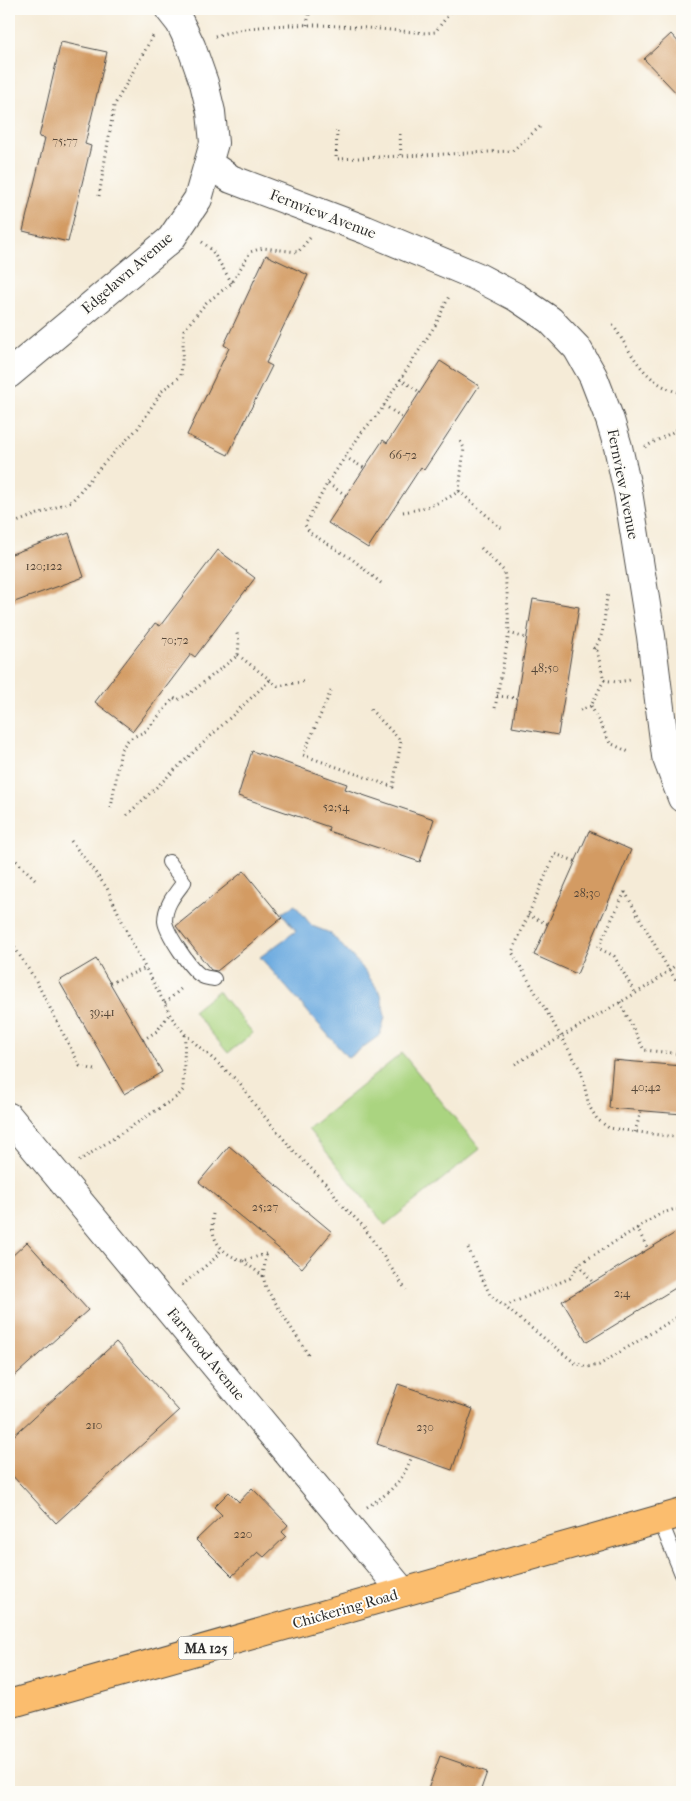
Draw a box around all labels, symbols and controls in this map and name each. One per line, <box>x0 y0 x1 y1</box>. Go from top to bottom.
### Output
house number: 75;77 <box>52 134 78 148</box>
street label: Fernview Avenue <box>267 186 379 243</box>
street label: Edgelawn Avenue <box>78 228 177 318</box>
street label: Fernview Avenue <box>603 427 643 541</box>
house number: 66-72 <box>389 448 417 462</box>
house number: 120;122 <box>26 559 62 573</box>
house number: 70;72 <box>161 633 189 647</box>
house number: 48;50 <box>531 661 559 675</box>
house number: 52;54 <box>323 800 350 814</box>
house number: 28;30 <box>574 886 600 900</box>
house number: 39;41 <box>89 1005 115 1019</box>
house number: 40;42 <box>631 1080 661 1094</box>
house number: 25;27 <box>252 1200 278 1214</box>
house number: 2;4 <box>614 1286 631 1300</box>
street label: Farrwood Avenue <box>163 1304 249 1404</box>
house number: 210 <box>85 1418 103 1432</box>
house number: 230 <box>416 1420 434 1434</box>
house number: 220 <box>234 1527 252 1541</box>
street label: Chickering Road <box>290 1585 400 1633</box>
road number: MA 125 <box>178 1636 234 1660</box>

